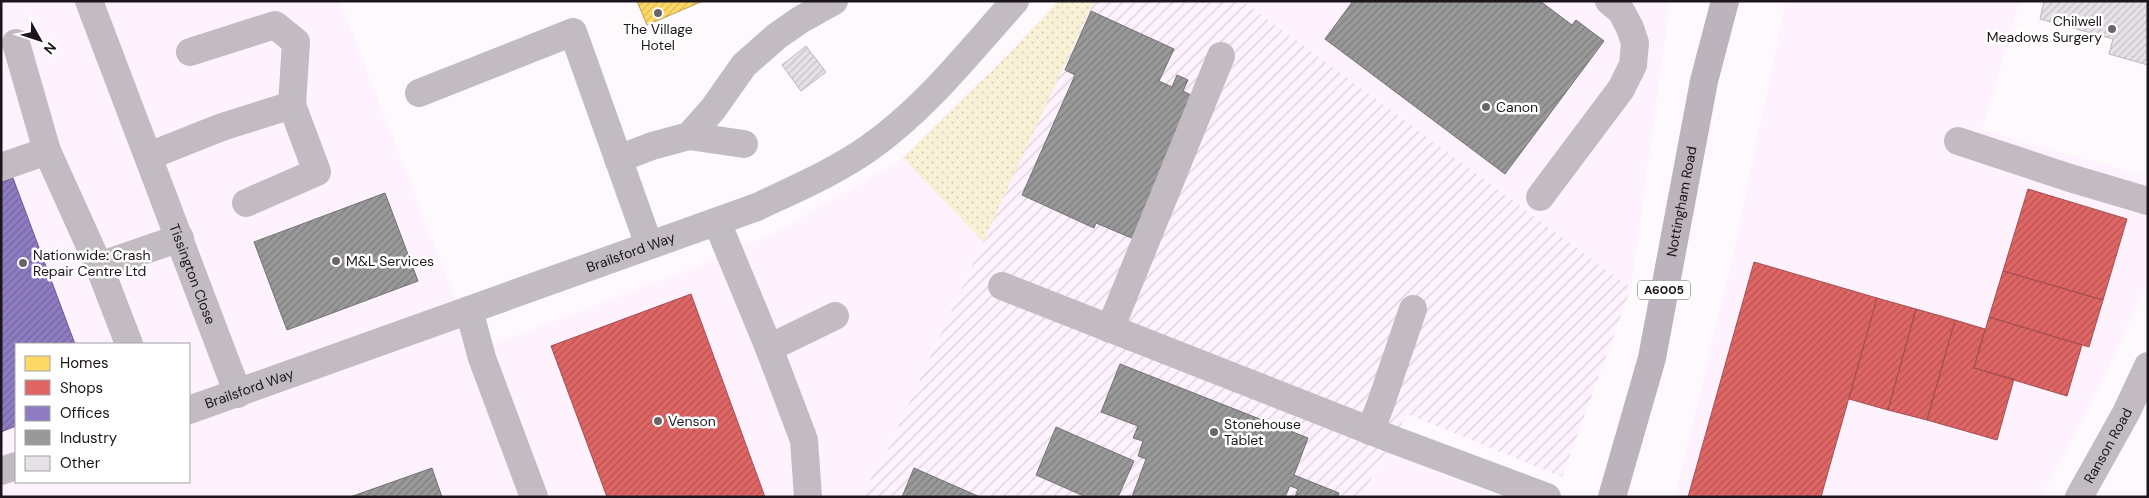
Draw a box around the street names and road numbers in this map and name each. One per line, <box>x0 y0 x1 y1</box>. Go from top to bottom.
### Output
street label: Nottingham Road <box>1662 144 1701 258</box>
street label: Tissington Close <box>165 221 220 327</box>
street label: Brailsford Way <box>584 228 678 276</box>
road number: A6005 <box>1638 280 1690 300</box>
street label: Brailsford Way <box>202 364 296 413</box>
street label: Ranson Road <box>2080 405 2136 486</box>

